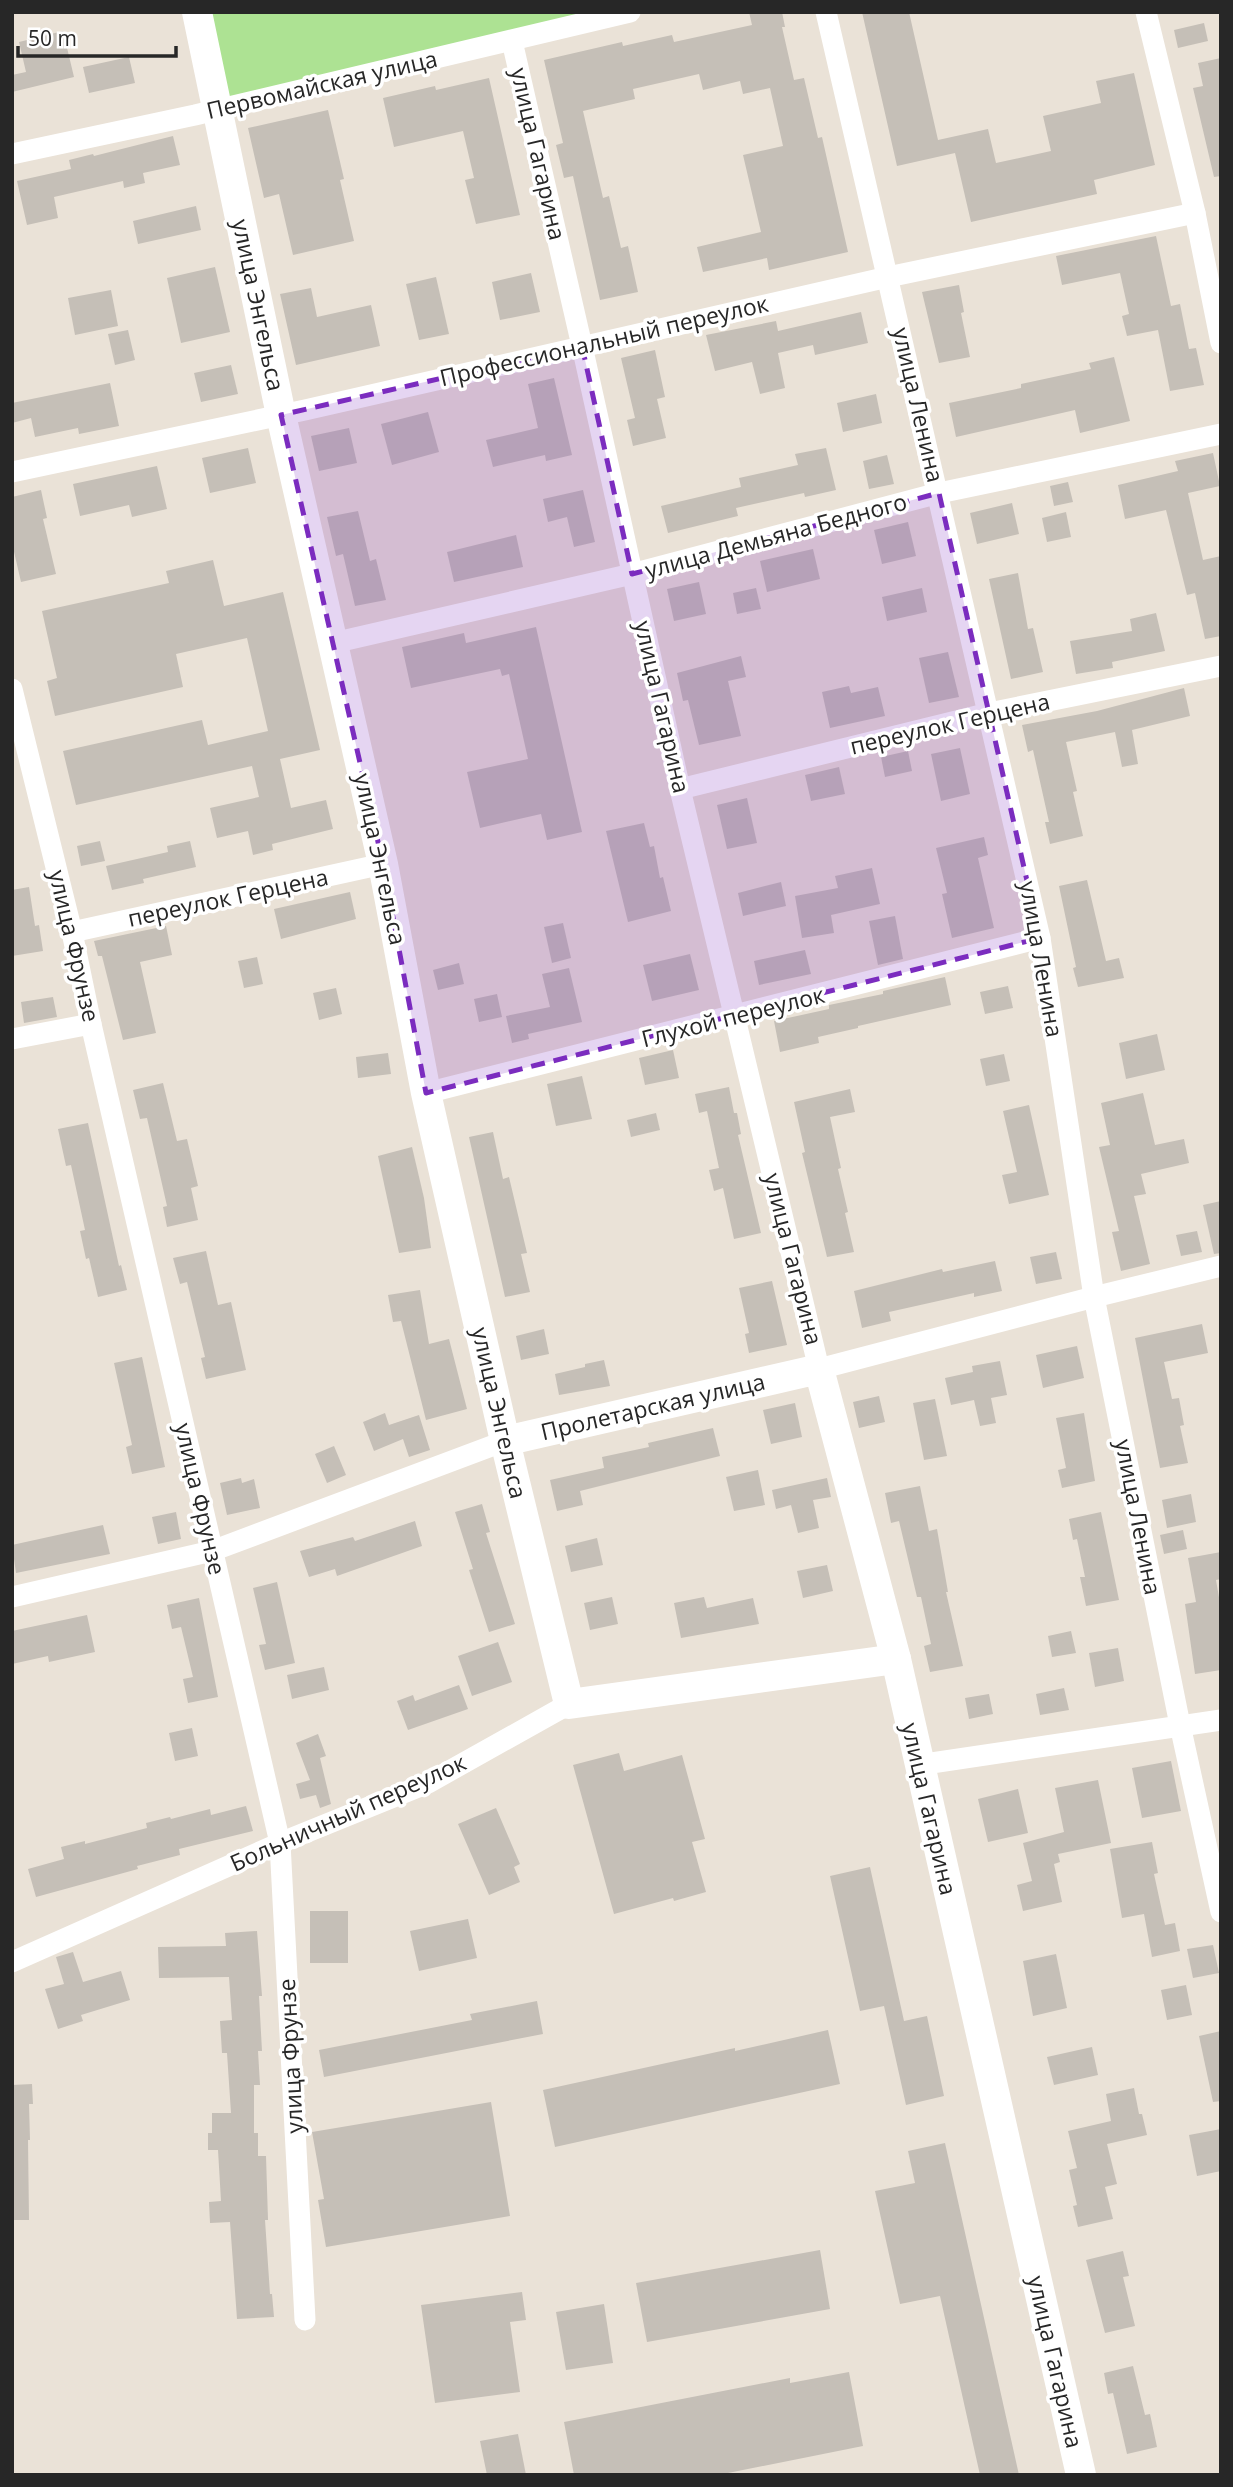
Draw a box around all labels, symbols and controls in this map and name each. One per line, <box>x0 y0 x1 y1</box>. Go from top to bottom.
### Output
scale bar <box>18 14 175 58</box>
text: 50 m <box>28 24 77 52</box>
street label: Первомайская улица <box>203 42 440 126</box>
street label: улица Гагарина <box>504 64 574 243</box>
street label: улица Энгельса <box>225 216 293 394</box>
street label: Профессиональный переулок <box>436 287 771 393</box>
street label: улица Ленина <box>886 324 952 485</box>
street label: улица Демьяна Бедного <box>641 485 910 585</box>
street label: улица Гагарина <box>628 617 698 796</box>
street label: переулок Герцена <box>847 684 1053 762</box>
street label: улица Энгельса <box>347 770 415 948</box>
street label: переулок Герцена <box>125 860 331 934</box>
street label: улица Фрунзе <box>42 867 108 1025</box>
street label: улица Ленина <box>1013 878 1071 1039</box>
street label: Глухой переулок <box>638 978 828 1054</box>
street label: улица Гагарина <box>757 1170 831 1348</box>
street label: улица Энгельса <box>465 1324 535 1502</box>
street label: Пролетарская улица <box>537 1365 768 1447</box>
street label: улица Фрунзе <box>168 1420 234 1578</box>
street label: улица Ленина <box>1108 1436 1170 1597</box>
street label: улица Гагарина <box>895 1719 965 1898</box>
street label: Больничный переулок <box>225 1746 471 1879</box>
street label: улица Фрунзе <box>270 1978 310 2134</box>
street label: улица Гагарина <box>1021 2272 1091 2451</box>

